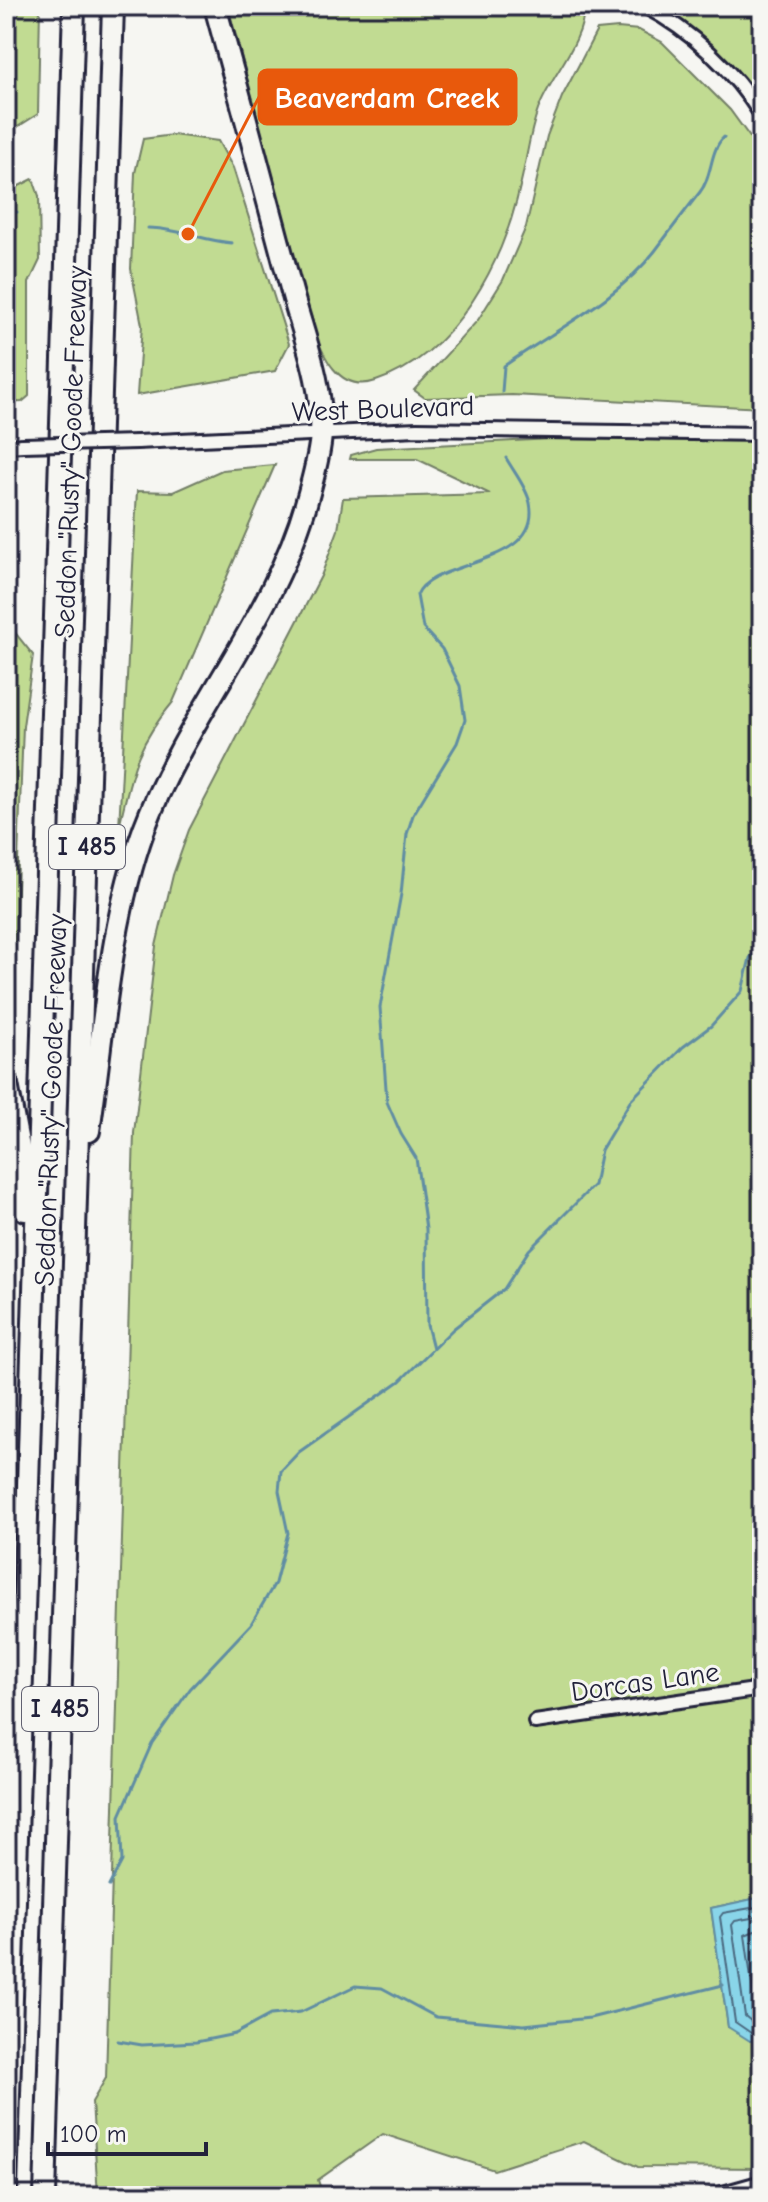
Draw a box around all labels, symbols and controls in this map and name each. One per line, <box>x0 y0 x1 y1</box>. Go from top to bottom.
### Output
callout: Beaverdam Creek <box>259 70 516 124</box>
text: Beaverdam Creek <box>274 81 500 116</box>
street label: Seddon "Rusty" Goode Freeway <box>49 265 94 639</box>
street label: West Boulevard <box>291 390 475 428</box>
road number: I 485 <box>49 825 125 869</box>
street label: Seddon "Rusty" Goode Freeway <box>29 913 74 1287</box>
street label: Dorcas Lane <box>569 1656 721 1708</box>
road number: I 485 <box>22 1687 98 1731</box>
scale bar <box>48 2106 206 2156</box>
text: 100 m <box>60 2120 127 2148</box>

